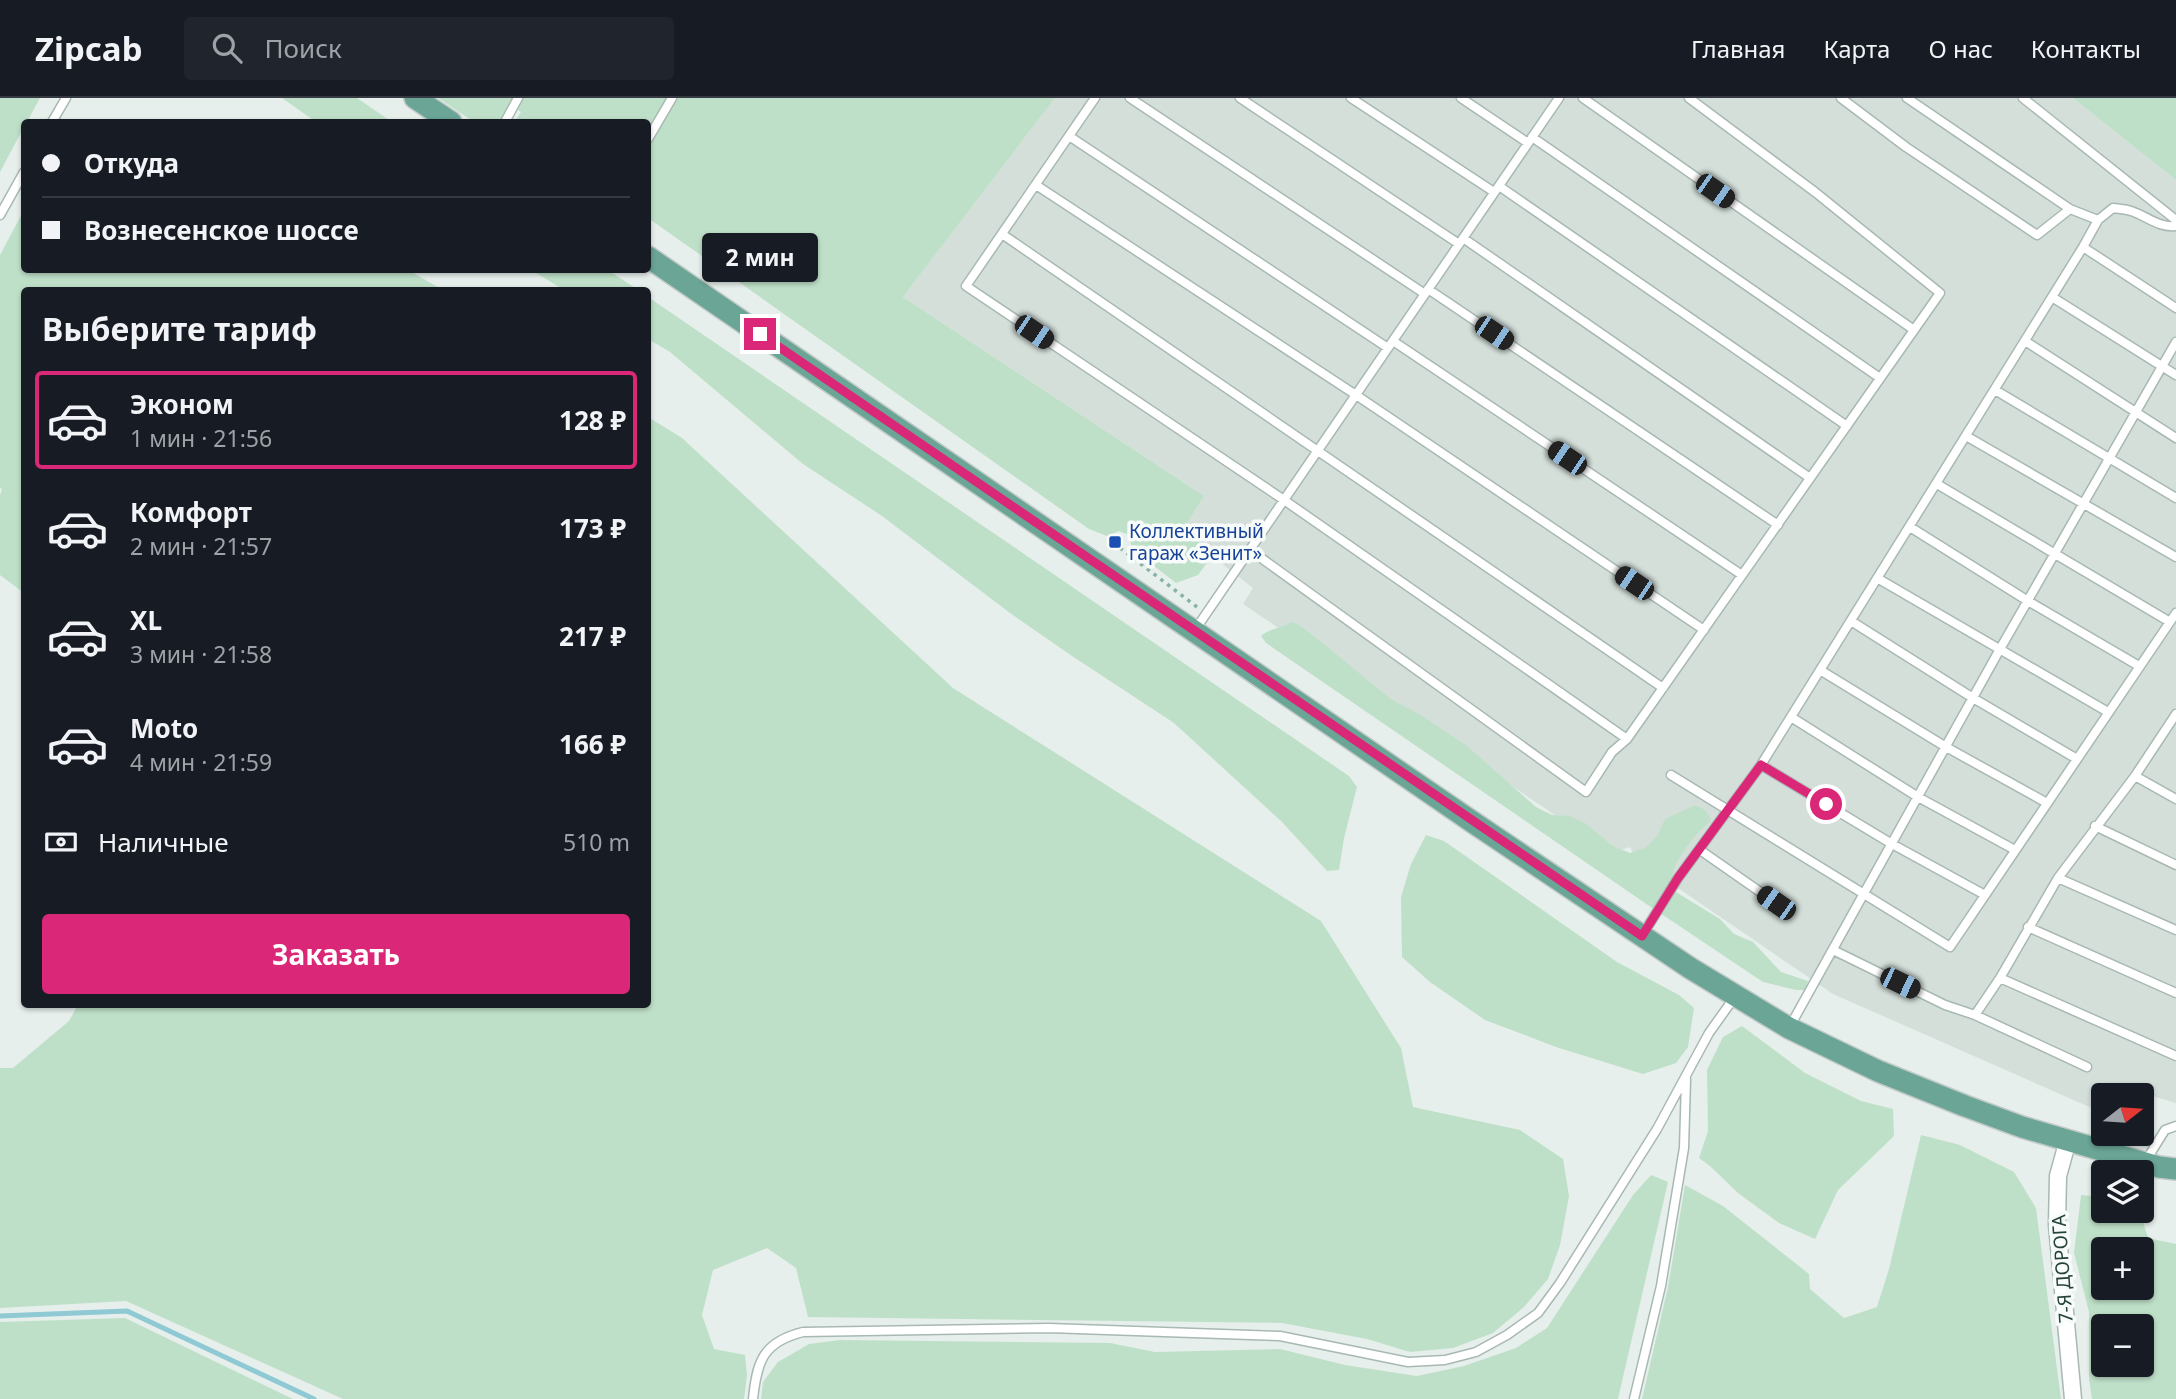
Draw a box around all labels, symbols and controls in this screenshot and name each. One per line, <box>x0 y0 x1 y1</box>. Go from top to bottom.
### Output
search box <box>184 17 674 80</box>
text: Zipcab <box>35 26 142 71</box>
icon: search <box>208 29 246 67</box>
text: Поиск <box>264 30 342 66</box>
text: Главная <box>1691 32 1785 65</box>
text: Карта <box>1823 32 1890 65</box>
text: О нас <box>1928 32 1993 65</box>
text: Контакты <box>2031 32 2141 65</box>
text: Откуда <box>84 145 179 181</box>
car <box>1692 170 1739 212</box>
text: Вознесенское шоссе <box>84 212 359 248</box>
callout: 2 мин <box>702 232 818 282</box>
text: 2 мин <box>726 241 794 273</box>
text: Выберите тариф <box>42 307 317 350</box>
car <box>1011 312 1058 352</box>
car <box>1471 313 1518 353</box>
route end <box>744 318 776 350</box>
text: Эконом <box>130 386 234 422</box>
icon: car <box>46 389 109 452</box>
text: 128 ₽ <box>559 402 626 438</box>
text: 1 мин · 21:56 <box>130 422 272 454</box>
car <box>1544 438 1591 478</box>
text: Комфорт <box>130 494 252 530</box>
icon: car <box>46 497 109 560</box>
text: 173 ₽ <box>559 510 626 546</box>
place label: Коллективный гараж «Зенит» <box>1129 518 1264 566</box>
text: 2 мин · 21:57 <box>130 530 272 562</box>
marker: Коллективный гараж «Зенит» <box>1107 534 1123 550</box>
car <box>1611 563 1658 603</box>
text: XL <box>130 602 162 638</box>
icon: car <box>46 605 109 668</box>
text: 217 ₽ <box>559 618 626 654</box>
text: 3 мин · 21:58 <box>130 638 272 670</box>
text: Moto <box>130 710 198 746</box>
icon: car <box>46 713 109 776</box>
text: 166 ₽ <box>559 726 626 762</box>
text: 4 мин · 21:59 <box>130 746 272 778</box>
route start <box>1810 788 1842 820</box>
icon: cash <box>42 823 80 861</box>
text: Наличные <box>98 824 229 860</box>
text: 510 m <box>563 826 630 858</box>
car <box>1753 882 1800 924</box>
button: Заказать <box>42 914 630 994</box>
car <box>1877 964 1924 1002</box>
north arrow <box>2091 1083 2154 1146</box>
map controls <box>2091 1083 2154 1377</box>
button: layers <box>2091 1160 2154 1223</box>
street label: 7-Я ДОРОГА <box>2045 1213 2079 1324</box>
button: + <box>2091 1237 2154 1300</box>
button: − <box>2091 1314 2154 1377</box>

